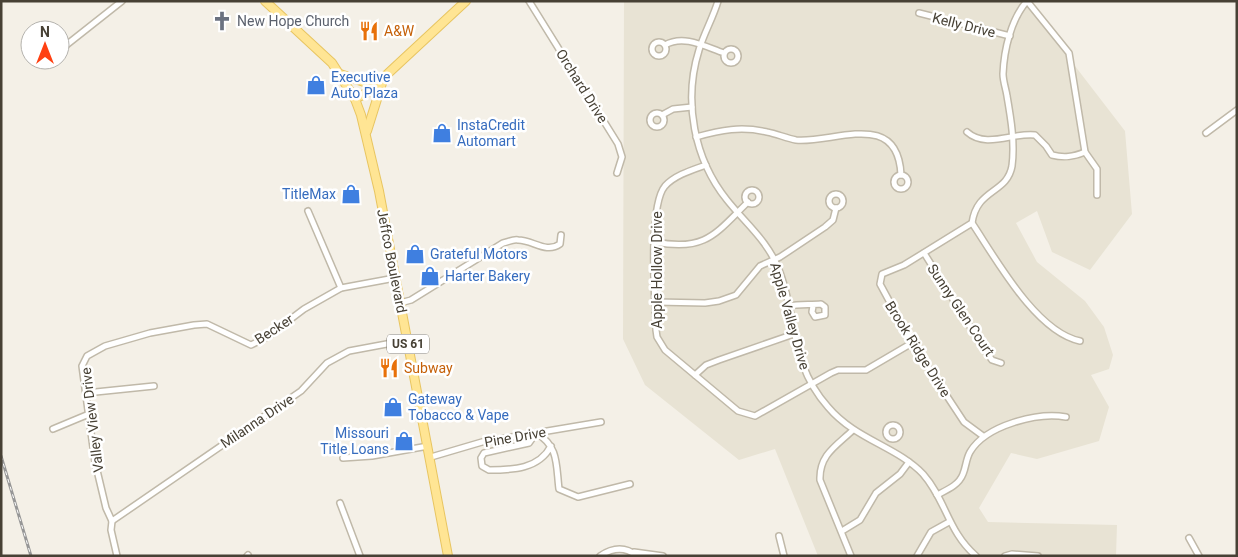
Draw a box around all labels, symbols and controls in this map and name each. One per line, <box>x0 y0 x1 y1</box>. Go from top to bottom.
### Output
street label: Kelly Drive <box>931 9 997 41</box>
church icon: New Hope Church <box>211 10 233 32</box>
place label: New Hope Church <box>237 13 349 29</box>
north arrow <box>20 20 70 70</box>
restaurant icon: A&W <box>358 20 380 42</box>
place label: A&W <box>384 23 415 39</box>
text: N <box>40 24 50 40</box>
street label: Orchard Drive <box>553 46 611 126</box>
place label: Executive Auto Plaza <box>331 69 398 101</box>
shop icon: Executive Auto Plaza <box>305 74 327 96</box>
place label: InstaCredit Automart <box>457 117 525 149</box>
shop icon: InstaCredit Automart <box>431 122 453 144</box>
shop icon: TitleMax <box>340 183 362 205</box>
place label: TitleMax <box>282 186 336 202</box>
street label: Jeffco Boulevard <box>374 208 410 314</box>
street label: Apple Hollow Drive <box>649 211 665 329</box>
shop icon: Grateful Motors <box>404 243 426 265</box>
place label: Grateful Motors <box>430 246 528 262</box>
street label: Apple Valley Drive <box>767 260 813 372</box>
street label: Sunny Glen Court <box>924 261 998 359</box>
shop icon: Harter Bakery <box>419 265 441 287</box>
place label: Harter Bakery <box>445 268 530 284</box>
street label: Brook Ridge Drive <box>882 298 954 400</box>
street label: Becker <box>252 311 296 347</box>
road number: US 61 <box>387 334 429 354</box>
restaurant icon: Subway <box>378 357 400 379</box>
place label: Subway <box>404 360 453 376</box>
street label: Valley View Drive <box>78 367 106 473</box>
street label: Milanna Drive <box>217 391 297 451</box>
place label: Gateway Tobacco & Vape <box>408 391 509 423</box>
shop icon: Gateway Tobacco & Vape <box>382 396 404 418</box>
street label: Pine Drive <box>483 424 547 450</box>
place label: Missouri Title Loans <box>320 425 389 457</box>
shop icon: Missouri Title Loans <box>393 430 415 452</box>

